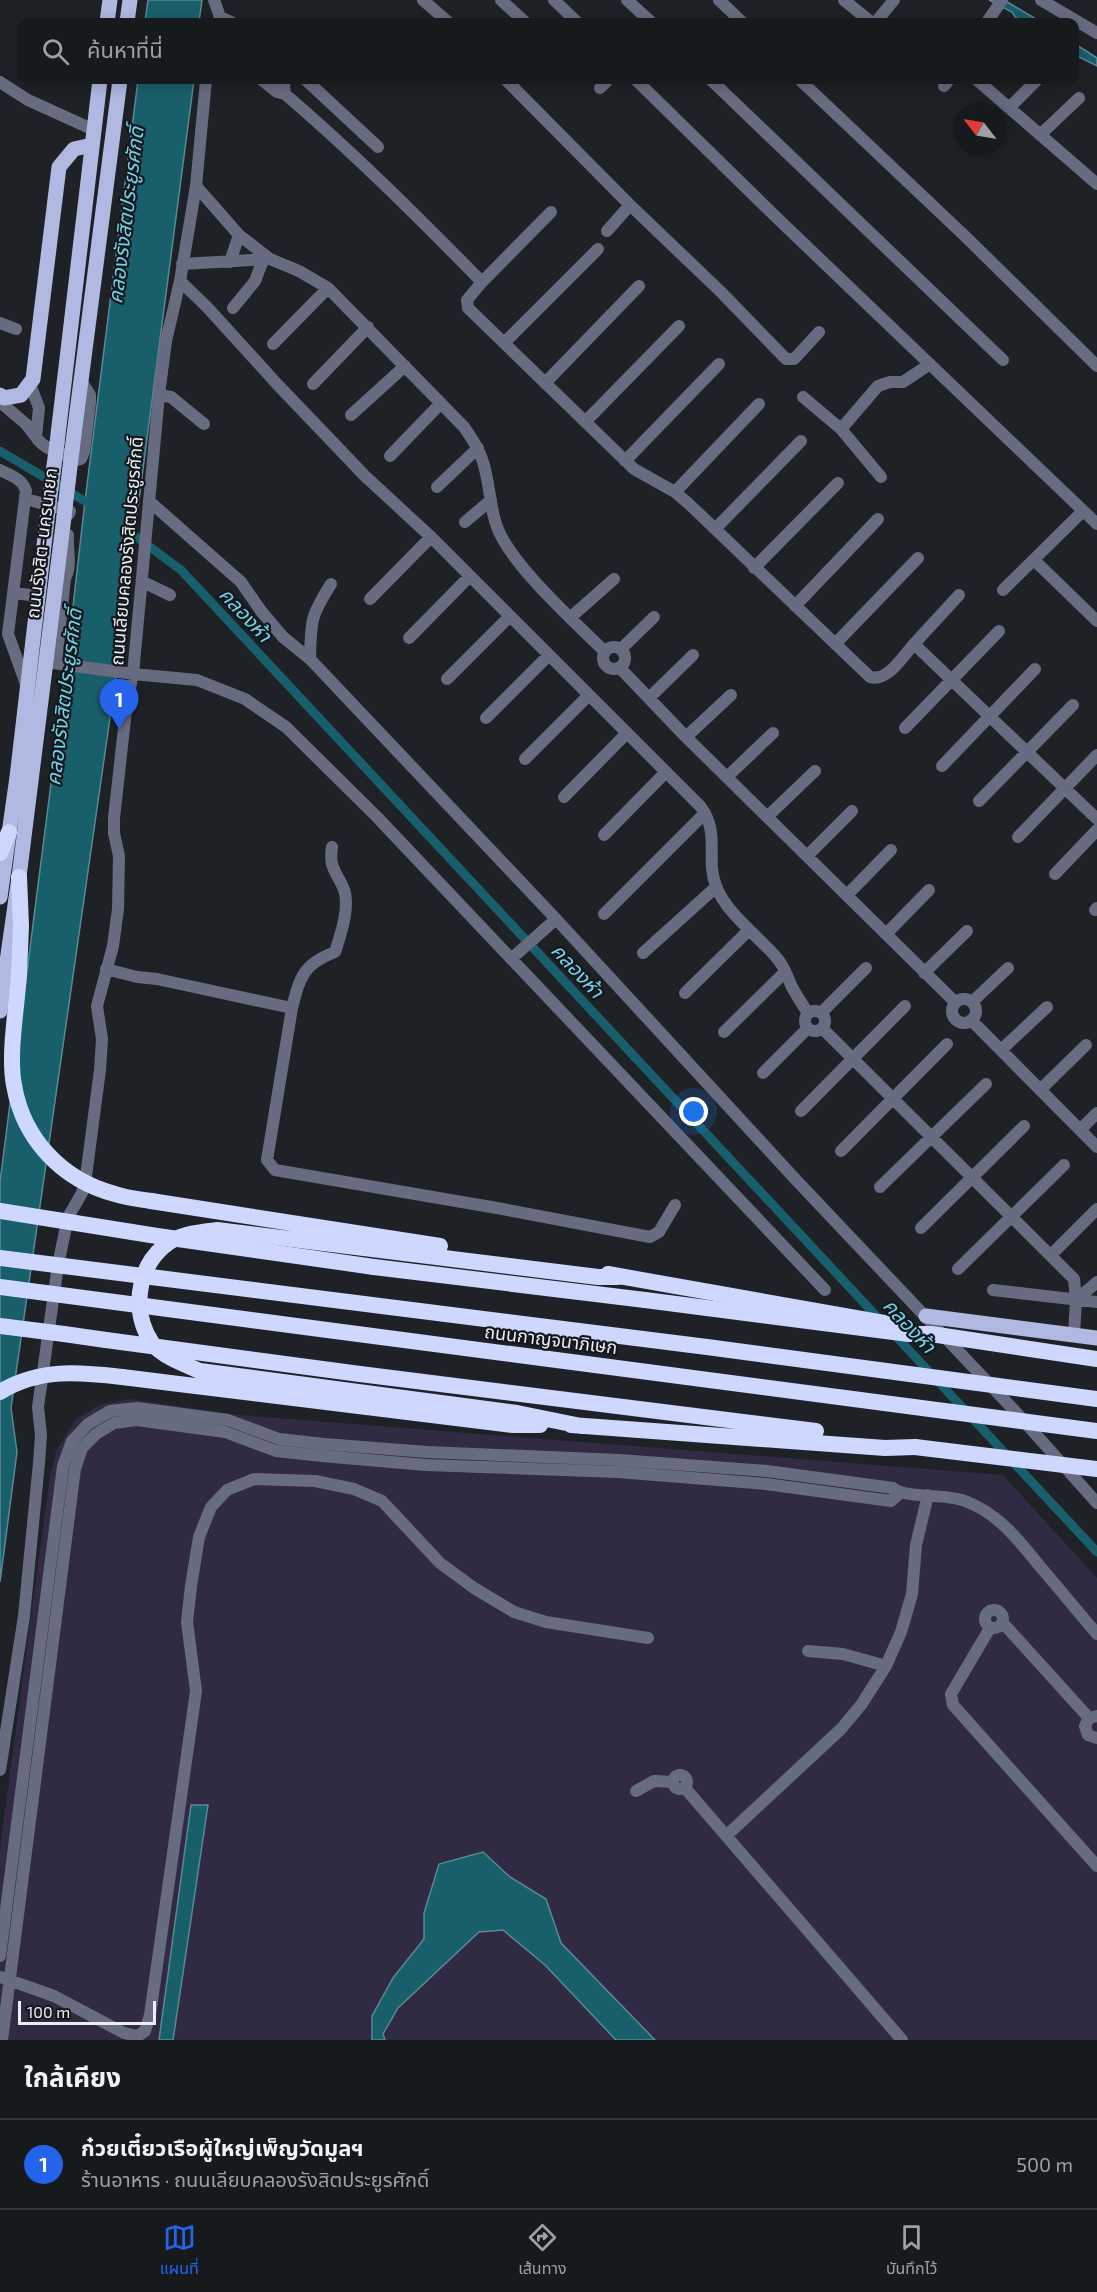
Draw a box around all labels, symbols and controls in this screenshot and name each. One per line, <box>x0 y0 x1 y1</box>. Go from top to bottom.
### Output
search box <box>18 18 1079 84</box>
icon: search <box>39 35 72 68</box>
text: ค้นหาที่นี่ <box>87 36 163 62</box>
north arrow <box>953 102 1007 156</box>
water label: คลองรังสิตประยูรศักดิ์ <box>102 120 150 305</box>
street label: ถนนเลียบคลองรังสิตประยูรศักดิ์ <box>105 436 149 667</box>
street label: ถนนรังสิต-นครนายก <box>21 466 61 620</box>
water label: คลองห้า <box>215 582 278 647</box>
water label: คลองรังสิตประยูรศักดิ์ <box>40 602 88 787</box>
pin: 1 <box>100 680 138 729</box>
water label: คลองห้า <box>547 938 610 1003</box>
your location <box>679 1097 708 1126</box>
water label: คลองห้า <box>879 1293 942 1358</box>
street label: ถนนกาญจนาภิเษก <box>483 1320 619 1358</box>
scale bar <box>18 1998 156 2026</box>
text: 100 m <box>27 2002 70 2021</box>
text: ใกล้เคียง <box>24 2061 121 2092</box>
text: ก๋วยเตี๋ยวเรือผู้ใหญ่เพ็ญวัดมูลฯ <box>81 2134 363 2160</box>
text: 1 <box>39 2152 48 2176</box>
text: 500 m <box>1016 2152 1073 2176</box>
text: ร้านอาหาร · ถนนเลียบคลองรังสิตประยูรศักดิ์ <box>81 2167 429 2191</box>
tab: แผนที่ <box>160 2221 199 2281</box>
tab: เส้นทาง <box>518 2221 566 2281</box>
tab: บันทึกไว้ <box>886 2221 937 2281</box>

